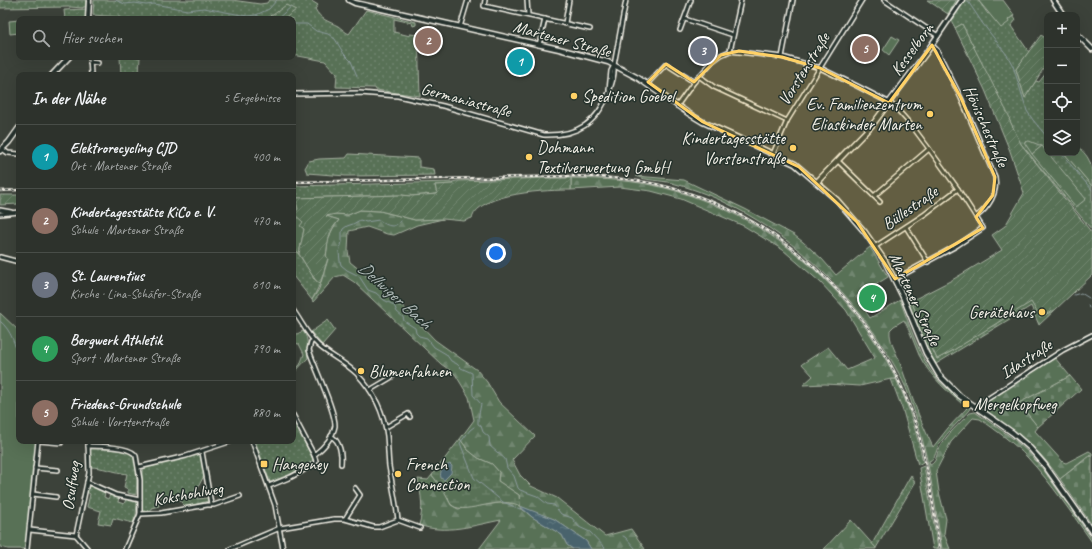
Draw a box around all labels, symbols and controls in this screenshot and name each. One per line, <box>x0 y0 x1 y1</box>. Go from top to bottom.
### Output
map controls <box>1044 12 1080 156</box>
button: + <box>1044 12 1080 48</box>
search box <box>16 16 296 60</box>
street label: Martener Straße <box>511 16 614 62</box>
street label: Kesselborn <box>886 17 939 80</box>
pin: 2 <box>415 26 441 56</box>
icon: search <box>30 27 52 49</box>
street label: Vorstenstraße <box>774 28 835 109</box>
text: Hier suchen <box>62 29 122 48</box>
pin: 5 <box>852 34 878 64</box>
pin: 3 <box>690 36 716 66</box>
pin: 1 <box>507 47 533 77</box>
button: − <box>1044 48 1080 84</box>
street label: Germaniastraße <box>419 78 515 122</box>
street label: Hövischestraße <box>959 82 1014 171</box>
button: locate <box>1044 84 1080 120</box>
place label: Spedition Goebel <box>582 86 677 107</box>
text: In der Nähe <box>32 88 105 109</box>
text: 5 Ergebnisse <box>224 90 280 106</box>
marker: Spedition Goebel <box>569 91 579 101</box>
place label: Ev. Familienzentrum Eliaskinder Marten <box>807 94 924 135</box>
marker: Ev. Familienzentrum Eliaskinder Marten <box>925 109 935 119</box>
button: layers <box>1044 120 1080 156</box>
place label: Kindertagesstätte Vorstenstraße <box>682 128 786 169</box>
place label: Dohmann Textilverwertung GmbH <box>537 137 672 178</box>
text: Elektrorecycling CJD <box>70 139 176 158</box>
marker: Kindertagesstätte Vorstenstraße <box>788 143 798 153</box>
text: 1 <box>42 149 48 165</box>
text: 400 m <box>252 149 280 165</box>
marker: Dohmann Textilverwertung GmbH <box>524 152 534 162</box>
text: Ort · Martener Straße <box>70 158 171 174</box>
street label: Büllestraße <box>878 180 943 235</box>
text: Kindertagesstätte KiCo e. V. <box>70 203 215 222</box>
text: 2 <box>42 213 48 229</box>
text: 470 m <box>252 213 280 229</box>
text: Schule · Martener Straße <box>70 222 183 238</box>
your location <box>486 243 506 263</box>
street label: Martener Straße <box>884 249 946 350</box>
water label: Dellwiger Bach <box>354 256 437 335</box>
text: St. Laurentius <box>70 267 144 286</box>
text: 3 <box>42 277 48 293</box>
text: 610 m <box>252 277 280 293</box>
pin: 4 <box>859 283 885 313</box>
text: Kirche · Lina-Schäfer-Straße <box>70 286 200 302</box>
place label: Gerätehaus <box>969 302 1036 323</box>
marker: Gerätehaus <box>1037 307 1047 317</box>
text: Bergwerk Athletik <box>70 331 162 350</box>
street label: Idastraße <box>996 334 1057 383</box>
text: 4 <box>42 341 48 357</box>
text: 790 m <box>252 341 280 357</box>
text: Sport · Martener Straße <box>70 350 180 366</box>
place label: Blumenfahnen <box>369 361 453 382</box>
marker: Blumenfahnen <box>356 366 366 376</box>
place label: Mergelkopfweg <box>974 394 1058 415</box>
text: Friedens-Grundschule <box>70 395 180 414</box>
marker: Mergelkopfweg <box>961 399 971 409</box>
text: 5 <box>42 405 48 421</box>
text: 880 m <box>252 405 280 421</box>
text: Schule · Vorstenstraße <box>70 414 169 430</box>
place label: Hangeney <box>272 454 328 475</box>
place label: French Connection <box>406 454 470 495</box>
street label: Osulfweg <box>57 458 85 512</box>
marker: Hangeney <box>259 459 269 469</box>
marker: French Connection <box>393 469 403 479</box>
street label: Kokshohlweg <box>151 477 225 510</box>

